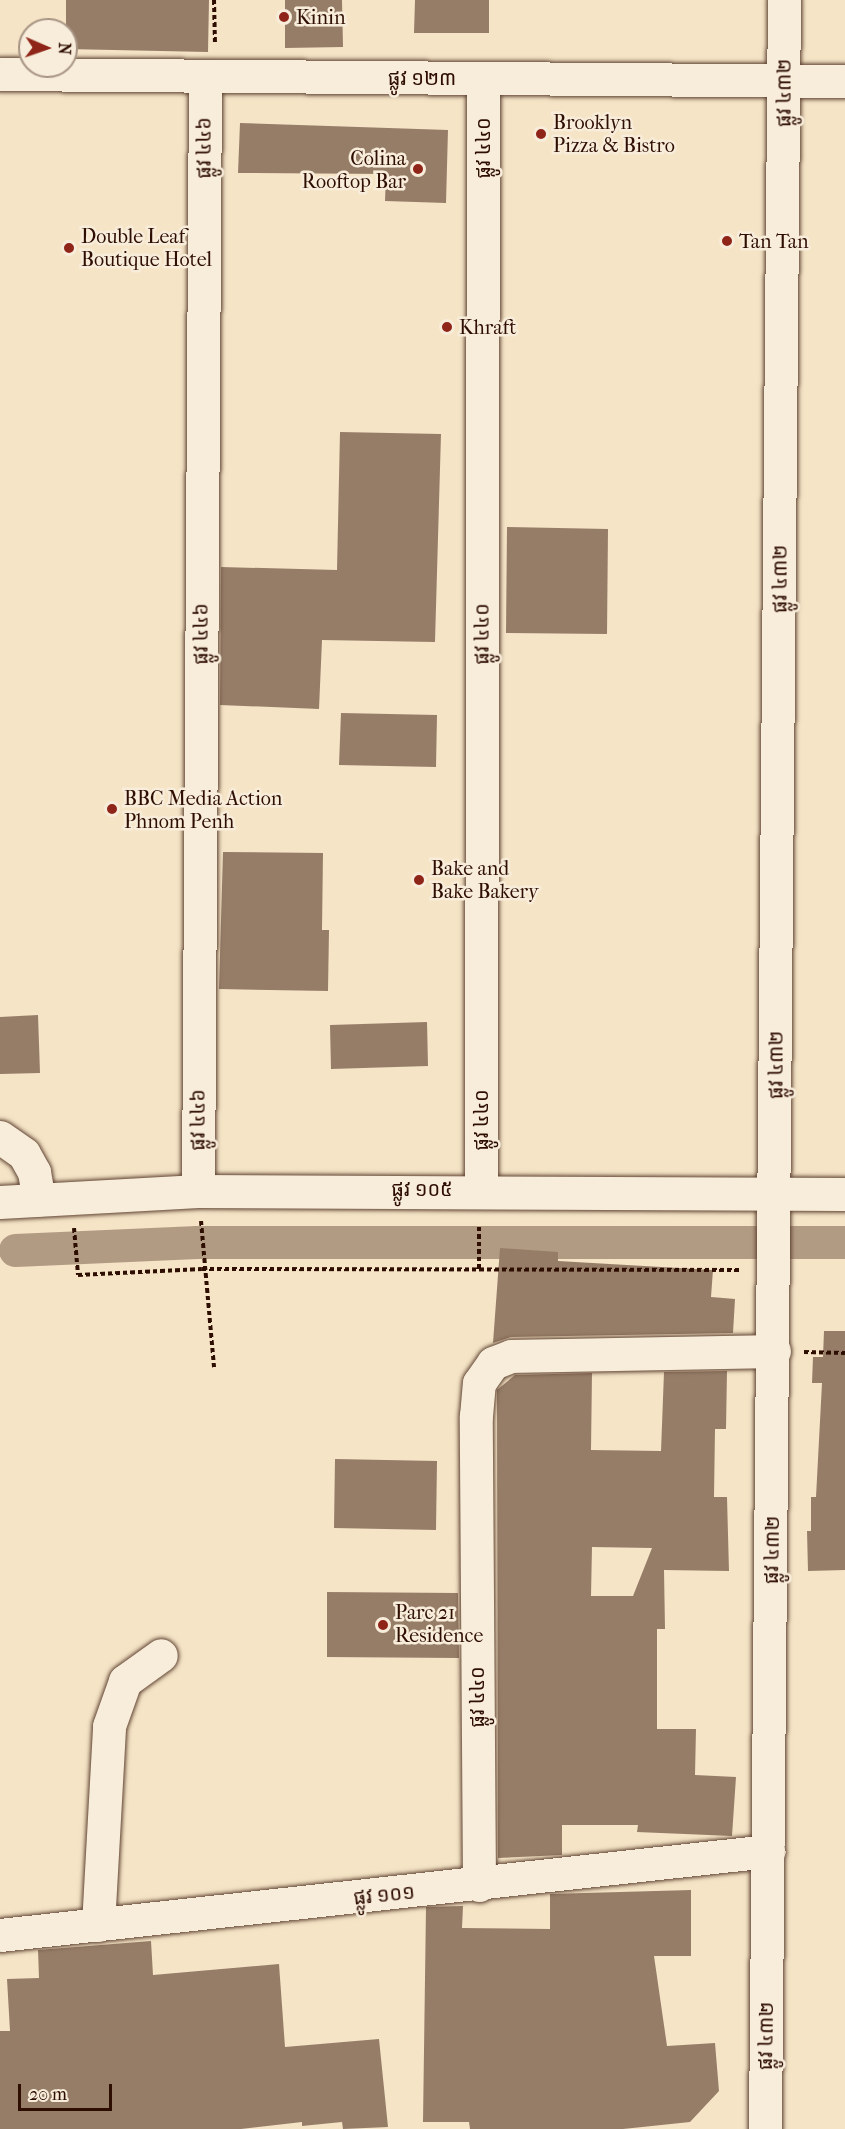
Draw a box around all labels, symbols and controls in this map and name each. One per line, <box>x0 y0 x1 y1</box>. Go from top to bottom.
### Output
place label: Kinin <box>296 5 346 29</box>
marker: Kinin <box>277 10 291 24</box>
north arrow <box>18 18 78 78</box>
text: N <box>55 42 74 55</box>
street label: ផ្លូវ ៤៣២ <box>772 59 796 127</box>
street label: ផ្លូវ ១២៣ <box>388 66 456 90</box>
place label: Brooklyn Pizza & Bistro <box>553 110 675 157</box>
street label: ផ្លូវ ៤៤៦ <box>192 117 216 179</box>
street label: ផ្លូវ ៤៤០ <box>471 117 495 179</box>
marker: Brooklyn Pizza & Bistro <box>534 127 548 141</box>
place label: Colina Rooftop Bar <box>302 146 406 193</box>
marker: Colina Rooftop Bar <box>411 162 425 176</box>
place label: Double Leaf Boutique Hotel <box>81 225 212 272</box>
place label: Tan Tan <box>739 229 809 253</box>
marker: Tan Tan <box>720 234 734 248</box>
marker: Double Leaf Boutique Hotel <box>62 241 76 255</box>
place label: Khraft <box>459 315 516 339</box>
marker: Khraft <box>440 320 454 334</box>
street label: ផ្លូវ ៤៣២ <box>768 545 792 613</box>
street label: ផ្លូវ ៤៤៦ <box>189 603 213 665</box>
street label: ផ្លូវ ៤៤០ <box>470 603 494 665</box>
place label: BBC Media Action Phnom Penh <box>124 786 282 833</box>
marker: BBC Media Action Phnom Penh <box>105 802 119 816</box>
place label: Bake and Bake Bakery <box>431 856 539 903</box>
marker: Bake and Bake Bakery <box>412 873 426 887</box>
street label: ផ្លូវ ៤៣២ <box>764 1031 788 1099</box>
street label: ផ្លូវ ៤៤៦ <box>186 1089 210 1151</box>
street label: ផ្លូវ ៤៤០ <box>469 1089 493 1151</box>
street label: ផ្លូវ ១០៥ <box>391 1177 453 1201</box>
street label: ផ្លូវ ៤៣២ <box>759 1516 785 1584</box>
place label: Parc 21 Residence <box>395 1601 483 1648</box>
marker: Parc 21 Residence <box>376 1618 390 1632</box>
street label: ផ្លូវ ៤៤០ <box>465 1666 489 1728</box>
street label: ផ្លូវ ១០១ <box>352 1880 416 1910</box>
street label: ផ្លូវ ៤៣២ <box>753 2002 779 2070</box>
scale bar <box>21 2072 116 2110</box>
text: 20 m <box>29 2084 67 2105</box>

